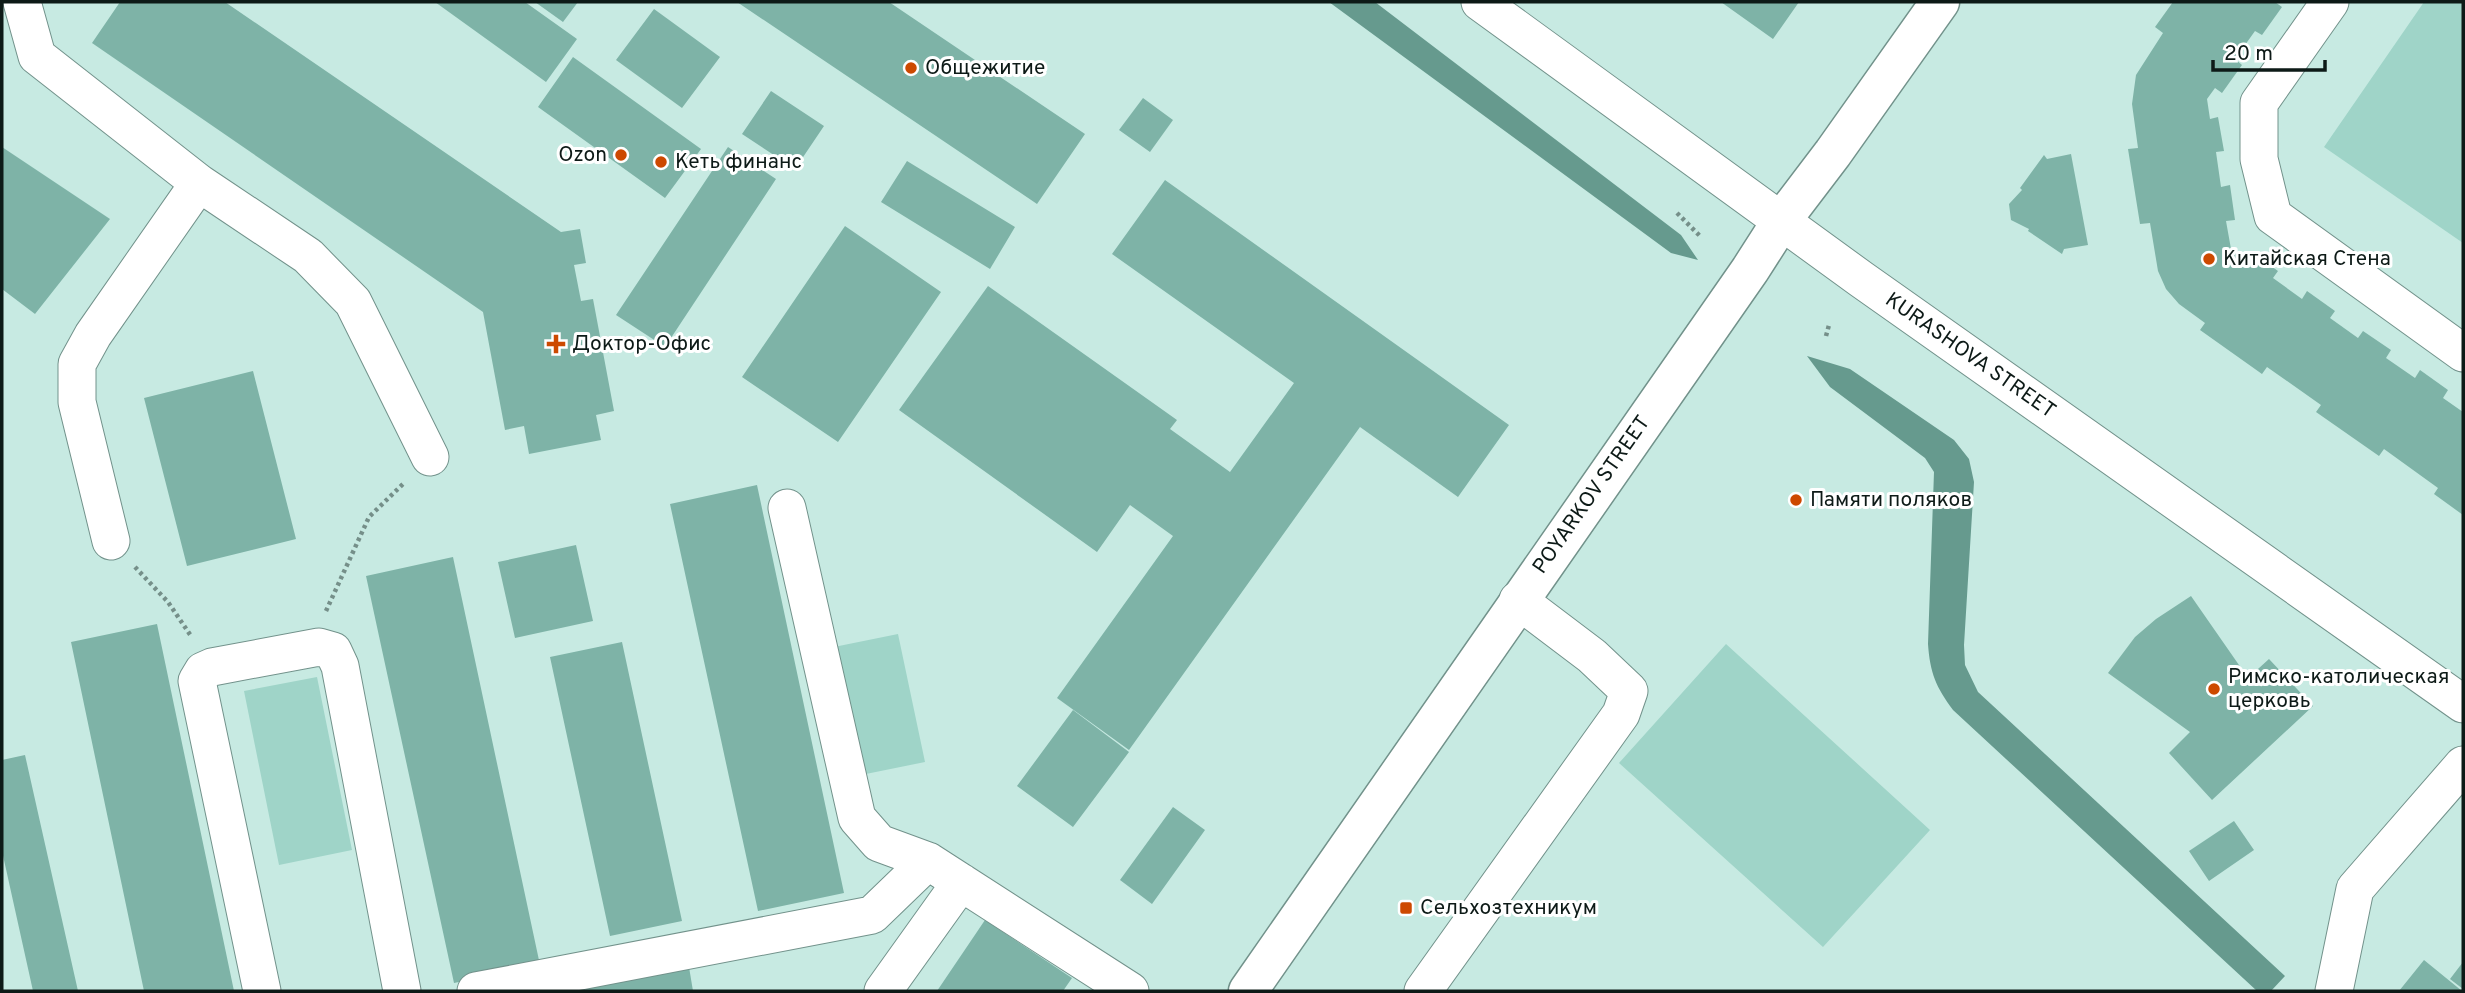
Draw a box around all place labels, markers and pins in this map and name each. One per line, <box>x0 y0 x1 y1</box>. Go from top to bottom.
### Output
place label: Общежитие <box>925 55 1045 82</box>
marker: Общежитие <box>903 60 919 76</box>
place label: Ozon <box>558 142 607 169</box>
marker: Ozon <box>613 147 629 163</box>
place label: Кеть финанс <box>675 149 802 176</box>
marker: Кеть финанс <box>653 154 669 170</box>
place label: Китайская Стена <box>2223 246 2391 273</box>
marker: Китайская Стена <box>2201 251 2217 267</box>
place label: Доктор-Офис <box>572 331 711 358</box>
marker: Доктор-Офис <box>546 334 566 354</box>
place label: Памяти поляков <box>1810 487 1972 514</box>
marker: Памяти поляков <box>1788 492 1804 508</box>
place label: Римско-католическая церковь <box>2228 664 2449 715</box>
marker: Римско-католическая церковь <box>2206 681 2222 697</box>
place label: Сельхозтехникум <box>1420 895 1597 922</box>
marker: Сельхозтехникум <box>1398 900 1414 916</box>

